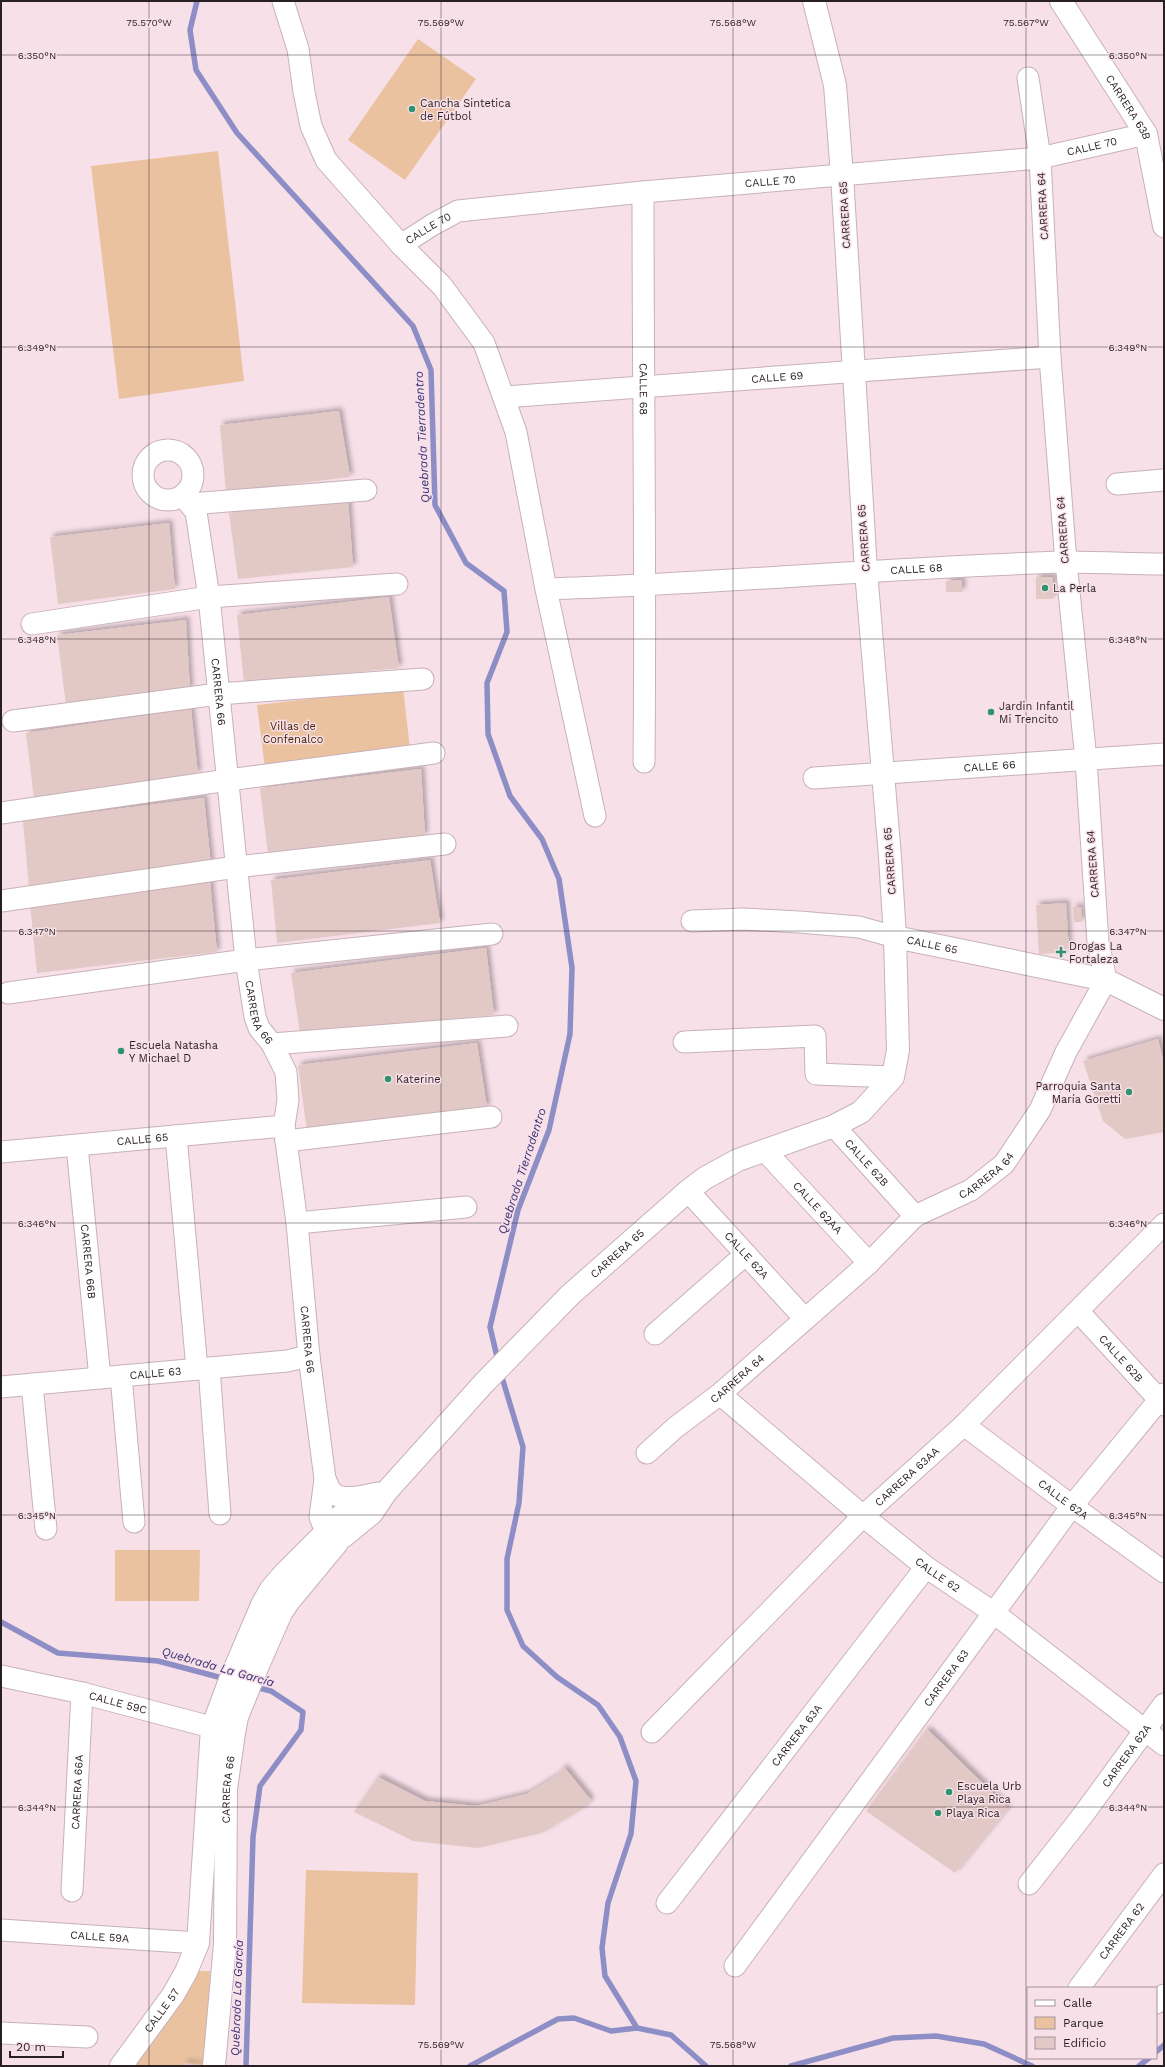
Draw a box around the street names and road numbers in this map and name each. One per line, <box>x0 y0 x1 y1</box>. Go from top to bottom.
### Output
street label: CARRERA 63B <box>1103 72 1153 141</box>
street label: CALLE 70 <box>1065 134 1118 158</box>
street label: CALLE 70 <box>744 172 796 190</box>
street label: CARRERA 64 <box>1035 172 1051 240</box>
street label: CARRERA 65 <box>837 181 853 249</box>
street label: CALLE 70 <box>403 209 453 247</box>
street label: CALLE 68 <box>637 363 650 415</box>
street label: CALLE 69 <box>751 369 804 385</box>
street label: CARRERA 64 <box>1054 495 1072 564</box>
street label: CARRERA 65 <box>855 504 873 572</box>
street label: CALLE 68 <box>890 561 943 577</box>
street label: CARRERA 66 <box>209 658 229 727</box>
street label: CALLE 66 <box>963 758 1016 774</box>
street label: CARRERA 65 <box>881 827 899 895</box>
street label: CARRERA 64 <box>1084 829 1102 898</box>
street label: CALLE 65 <box>906 933 959 956</box>
street label: CARRERA 66 <box>243 979 276 1047</box>
street label: CALLE 65 <box>116 1130 169 1148</box>
street label: CALLE 62B <box>842 1136 891 1189</box>
street label: CARRERA 64 <box>957 1149 1017 1201</box>
street label: CALLE 62AA <box>790 1179 845 1236</box>
street label: CARRERA 66B <box>78 1223 99 1299</box>
street label: CARRERA 65 <box>588 1226 647 1281</box>
street label: CALLE 62A <box>722 1229 771 1281</box>
street label: CARRERA 66 <box>298 1305 318 1374</box>
street label: CALLE 62B <box>1096 1332 1146 1384</box>
street label: CARRERA 64 <box>707 1351 767 1406</box>
street label: CALLE 63 <box>129 1364 182 1382</box>
street label: CARRERA 63AA <box>872 1444 942 1509</box>
street label: CALLE 62A <box>1036 1476 1091 1522</box>
street label: CALLE 62 <box>913 1554 963 1595</box>
street label: CARRERA 63 <box>921 1647 971 1709</box>
street label: CALLE 59C <box>88 1689 149 1716</box>
street label: CARRERA 63A <box>768 1701 824 1769</box>
street label: CARRERA 62A <box>1099 1722 1154 1790</box>
street label: CARRERA 66A <box>69 1754 85 1830</box>
street label: CARRERA 66 <box>219 1755 237 1823</box>
street label: CARRERA 62 <box>1096 1900 1147 1962</box>
street label: CALLE 59A <box>70 1928 130 1945</box>
street label: CALLE 57 <box>141 1986 182 2035</box>

